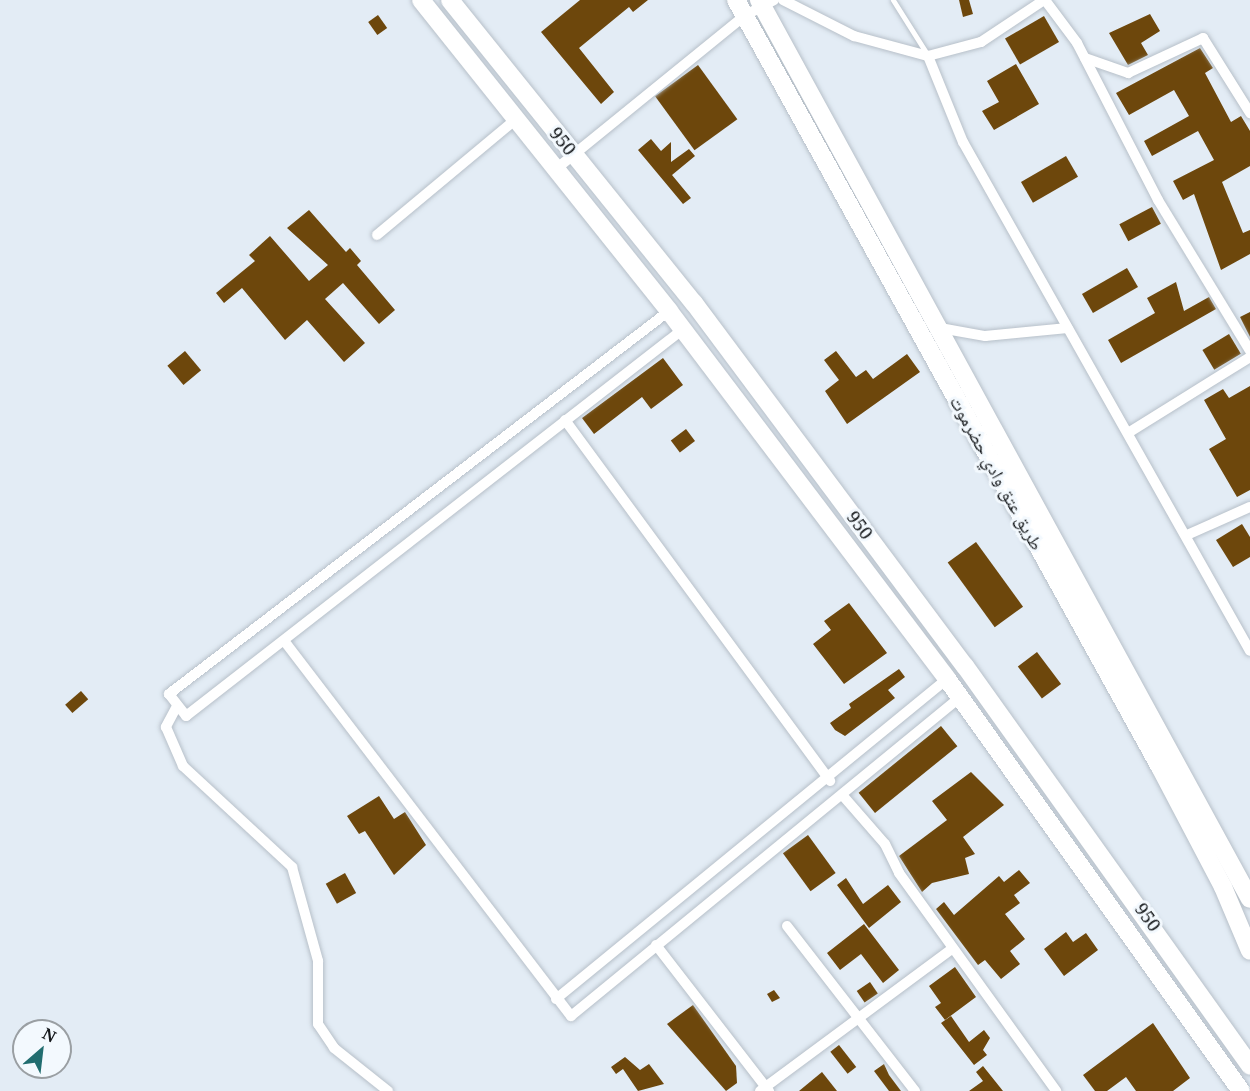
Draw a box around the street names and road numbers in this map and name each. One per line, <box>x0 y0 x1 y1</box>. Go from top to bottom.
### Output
street label: 950 <box>545 122 581 160</box>
street label: طريق عتق وادي حضرموت <box>946 392 1048 554</box>
street label: 950 <box>842 506 878 544</box>
street label: 950 <box>1130 898 1166 936</box>

